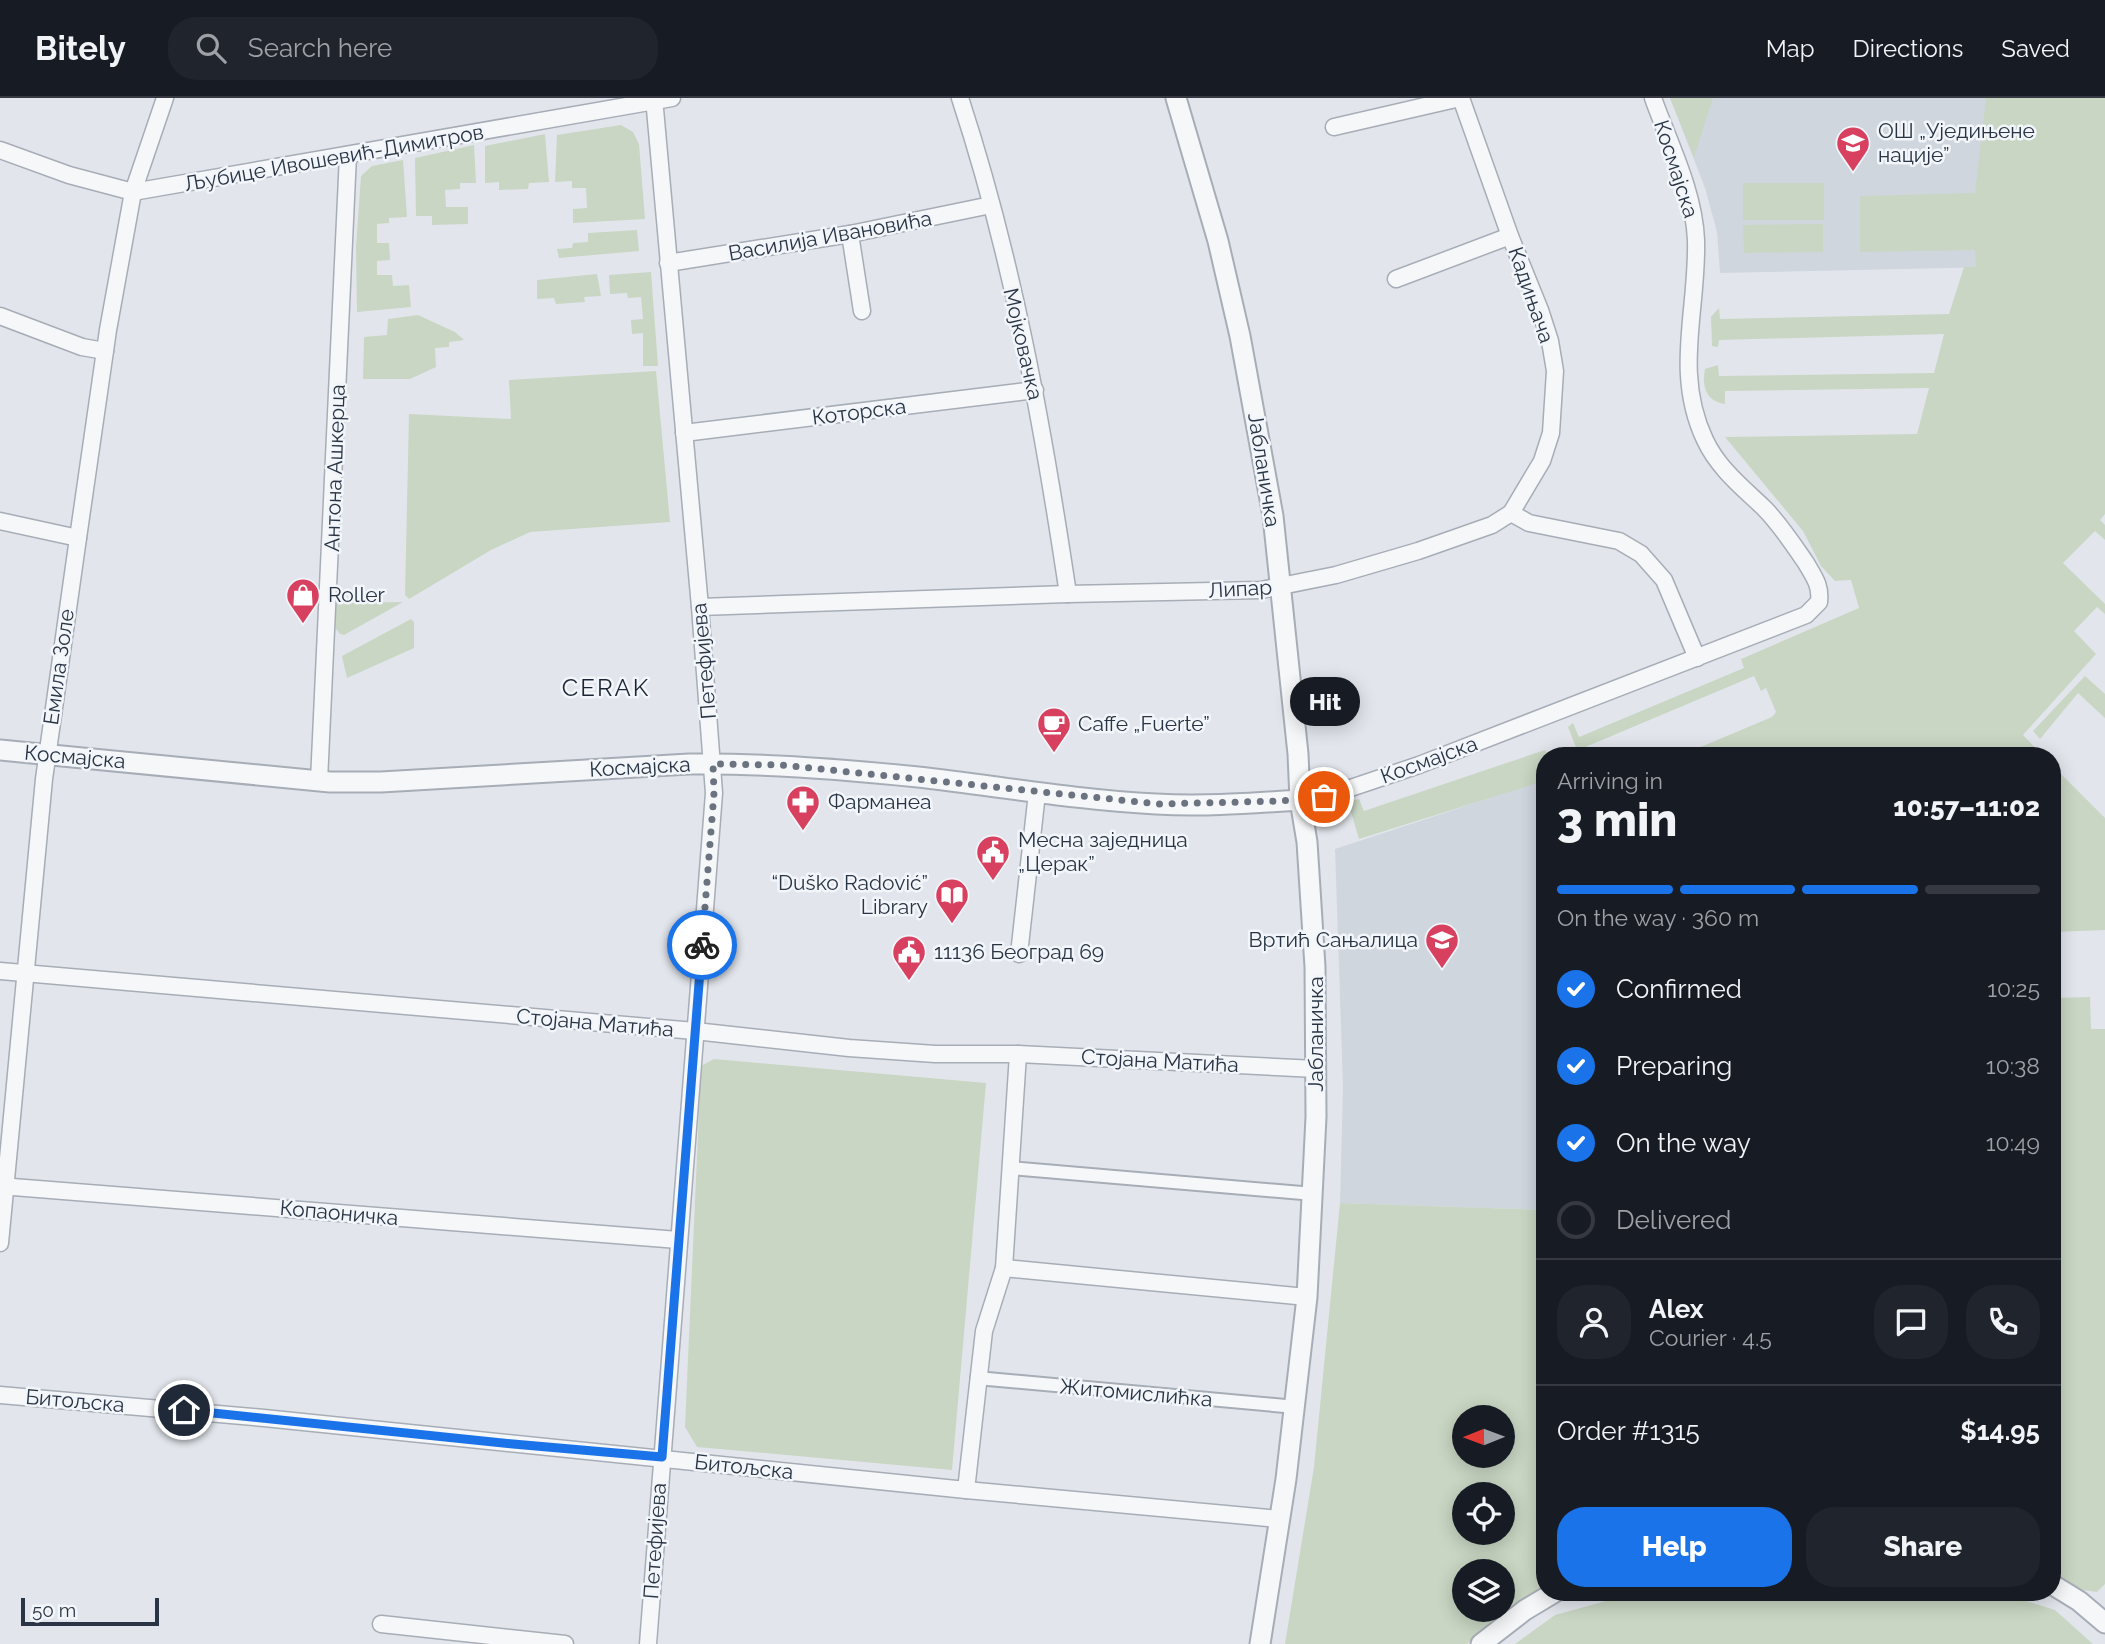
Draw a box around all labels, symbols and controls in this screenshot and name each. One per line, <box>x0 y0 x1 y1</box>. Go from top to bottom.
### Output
search box <box>168 17 658 80</box>
text: Bitely <box>35 29 126 68</box>
icon: search <box>192 29 230 67</box>
text: Search here <box>248 33 392 63</box>
text: Map <box>1766 34 1815 63</box>
text: Directions <box>1853 34 1963 63</box>
text: Saved <box>2001 34 2070 63</box>
street label: Космајска <box>1649 117 1704 221</box>
place label: ОШ „Уједињене нације” <box>1878 118 2035 167</box>
street label: Љубице Ивошевић-Димитров <box>182 119 485 196</box>
school or university icon: ОШ „Уједињене нације” <box>1834 124 1872 173</box>
street label: Василија Ивановића <box>726 205 934 266</box>
street label: Кадињача <box>1503 243 1560 346</box>
street label: Мојковачка <box>998 285 1049 402</box>
street label: Антона Ашкерца <box>319 384 350 552</box>
street label: Которска <box>811 393 907 430</box>
street label: Јабланичка <box>1243 411 1286 529</box>
street label: Липар <box>1207 574 1273 603</box>
shop icon: Roller <box>284 576 322 625</box>
place label: Roller <box>328 582 386 607</box>
street label: Петефијева <box>686 602 721 720</box>
street label: Емила Золе <box>38 607 79 727</box>
district label: CERAK <box>562 673 650 702</box>
callout: Hit <box>1289 678 1359 727</box>
text: Hit <box>1309 688 1341 715</box>
cafe icon: Caffe „Fuerte” <box>1035 705 1073 754</box>
place label: Caffe „Fuerte” <box>1078 711 1210 736</box>
street label: Космајска <box>1377 730 1481 789</box>
street label: Космајска <box>23 740 127 773</box>
street label: Космајска <box>589 751 691 782</box>
pin <box>1294 767 1354 827</box>
text: Arriving in <box>1557 767 1663 794</box>
icon: bag <box>1305 778 1343 816</box>
pharmacy icon: Фарманеа <box>784 783 822 832</box>
place label: Фарманеа <box>828 789 932 814</box>
text: 10:57–11:02 <box>1893 792 2040 822</box>
text: 3 min <box>1557 793 1677 847</box>
place label: Месна заједница „Церак” <box>1018 827 1188 876</box>
public building icon: Месна заједница „Церак” <box>974 833 1012 882</box>
place label: “Duško Radović” Library <box>771 870 928 919</box>
library icon: “Duško Radović” Library <box>933 876 971 925</box>
text: On the way · 360 m <box>1557 904 1759 931</box>
courier <box>667 910 737 980</box>
school or university icon: Вртић Сањалица <box>1423 921 1461 970</box>
icon: bike <box>683 926 721 964</box>
place label: Вртић Сањалица <box>1249 927 1418 952</box>
public building icon: 11136 Београд 69 <box>890 933 928 982</box>
place label: 11136 Београд 69 <box>934 939 1104 964</box>
icon: check <box>1557 970 1595 1008</box>
text: Confirmed <box>1616 974 1742 1004</box>
text: 10:25 <box>1987 975 2040 1002</box>
street label: Јабланичка <box>1303 976 1328 1092</box>
street label: Стојана Матића <box>515 1003 675 1042</box>
street label: Стојана Матића <box>1081 1044 1240 1077</box>
icon: check <box>1557 1047 1595 1085</box>
text: Preparing <box>1616 1051 1732 1081</box>
text: 10:38 <box>1986 1052 2040 1079</box>
icon: check <box>1557 1124 1595 1162</box>
text: On the way <box>1616 1128 1751 1158</box>
text: 10:49 <box>1986 1129 2040 1156</box>
street label: Копаоничка <box>279 1195 399 1230</box>
text: Delivered <box>1616 1205 1731 1235</box>
button: person <box>1557 1285 1631 1359</box>
button: chat <box>1874 1285 1948 1359</box>
button: phone <box>1966 1285 2040 1359</box>
text: Alex <box>1649 1294 1704 1324</box>
text: Courier · 4.5 <box>1649 1324 1772 1351</box>
street label: Житомислићка <box>1059 1373 1214 1412</box>
pin <box>154 1380 214 1440</box>
street label: Битољска <box>24 1384 126 1417</box>
icon: home <box>165 1391 203 1429</box>
north arrow <box>1452 1405 1516 1468</box>
map controls <box>1452 1405 1515 1622</box>
text: Order #1315 <box>1557 1416 1700 1446</box>
text: $14.95 <box>1960 1416 2040 1446</box>
street label: Битољска <box>693 1449 795 1484</box>
street label: Петефијева <box>638 1482 671 1600</box>
button: locate <box>1452 1482 1515 1545</box>
button: Help <box>1557 1507 1792 1587</box>
button: Share <box>1806 1507 2040 1587</box>
button: layers <box>1452 1559 1515 1622</box>
scale bar <box>21 1595 159 1627</box>
text: 50 m <box>32 1599 76 1621</box>

